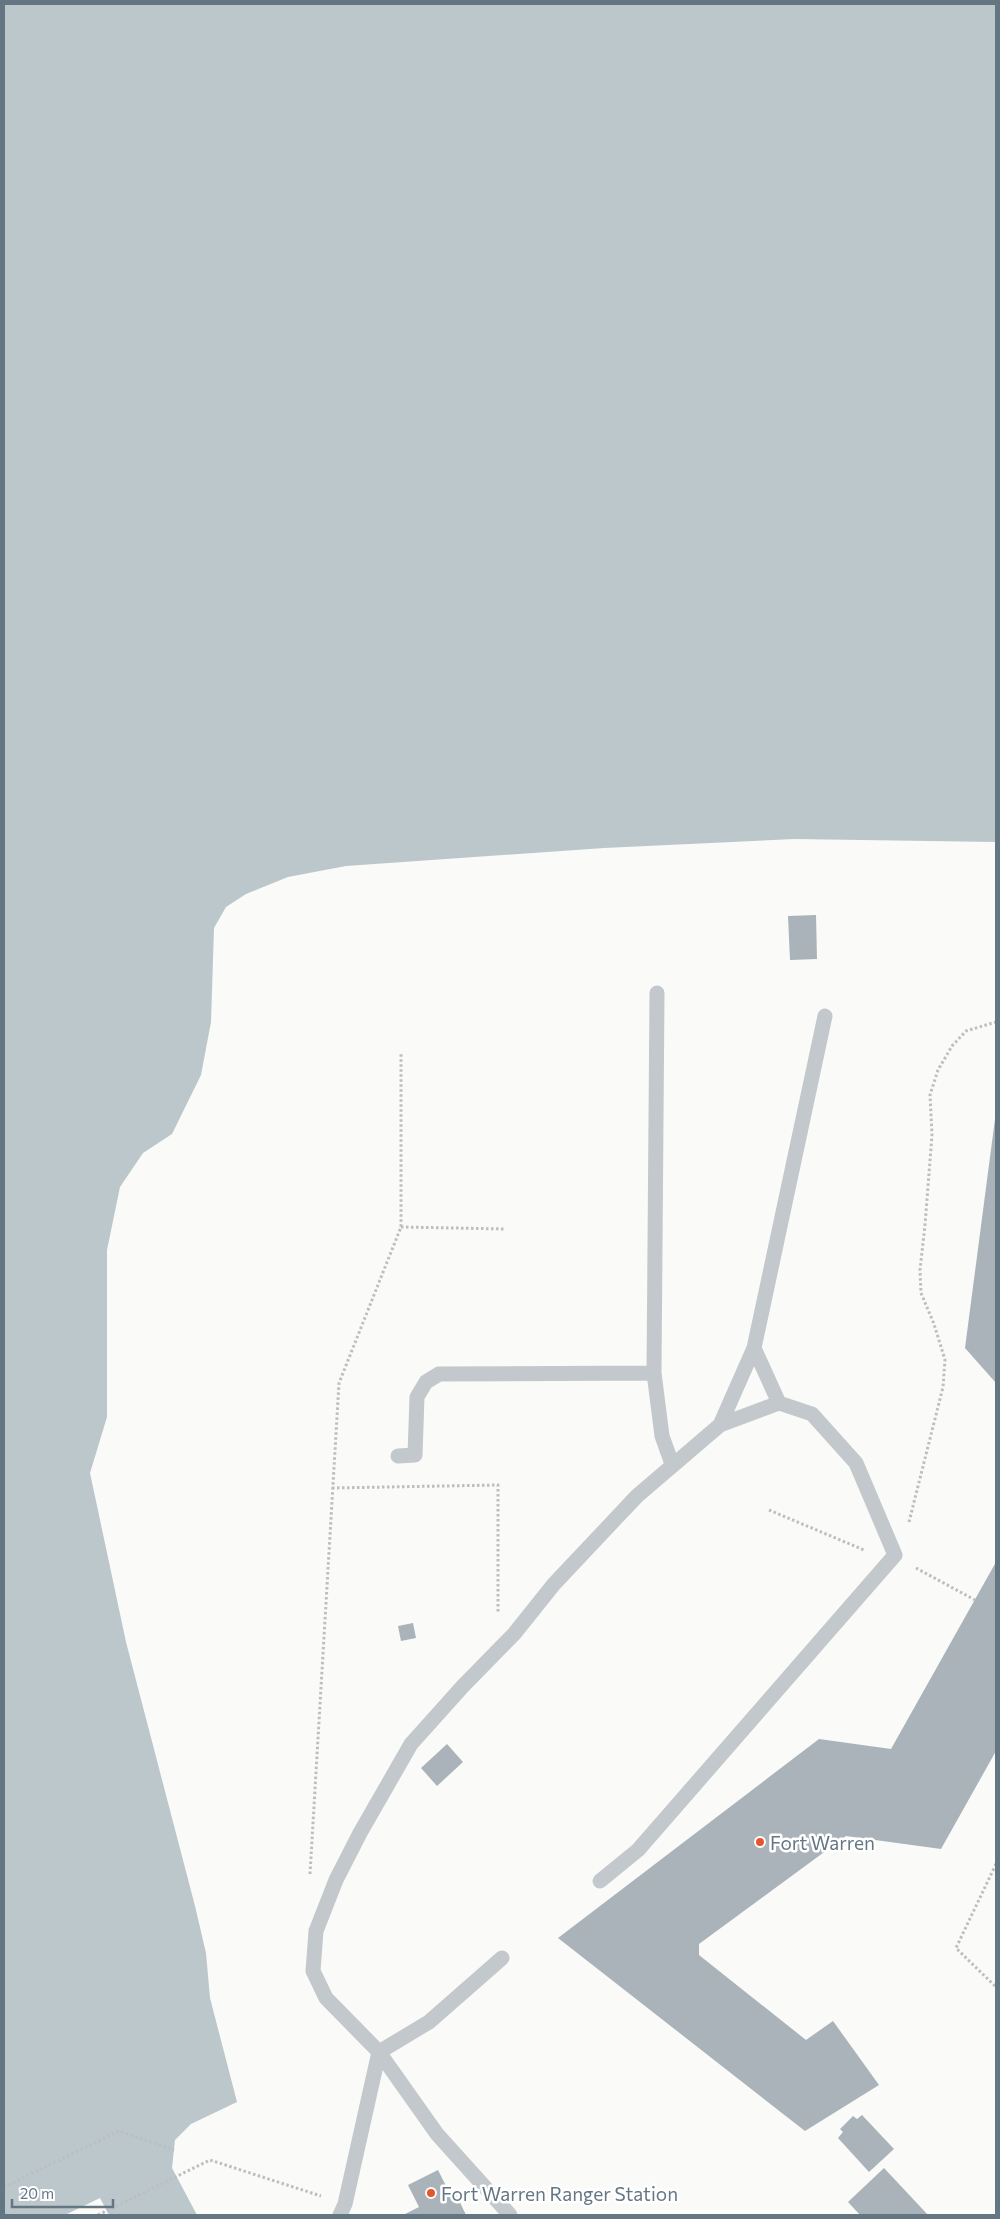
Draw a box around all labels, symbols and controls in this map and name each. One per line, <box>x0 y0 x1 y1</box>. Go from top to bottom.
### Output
place label: Fort Warren <box>770 1831 875 1854</box>
marker: Fort Warren <box>754 1836 766 1848</box>
scale bar <box>12 2176 114 2208</box>
place label: Fort Warren Ranger Station <box>441 2182 678 2205</box>
text: 20 m <box>20 2184 54 2202</box>
marker: Fort Warren Ranger Station <box>425 2187 437 2199</box>

